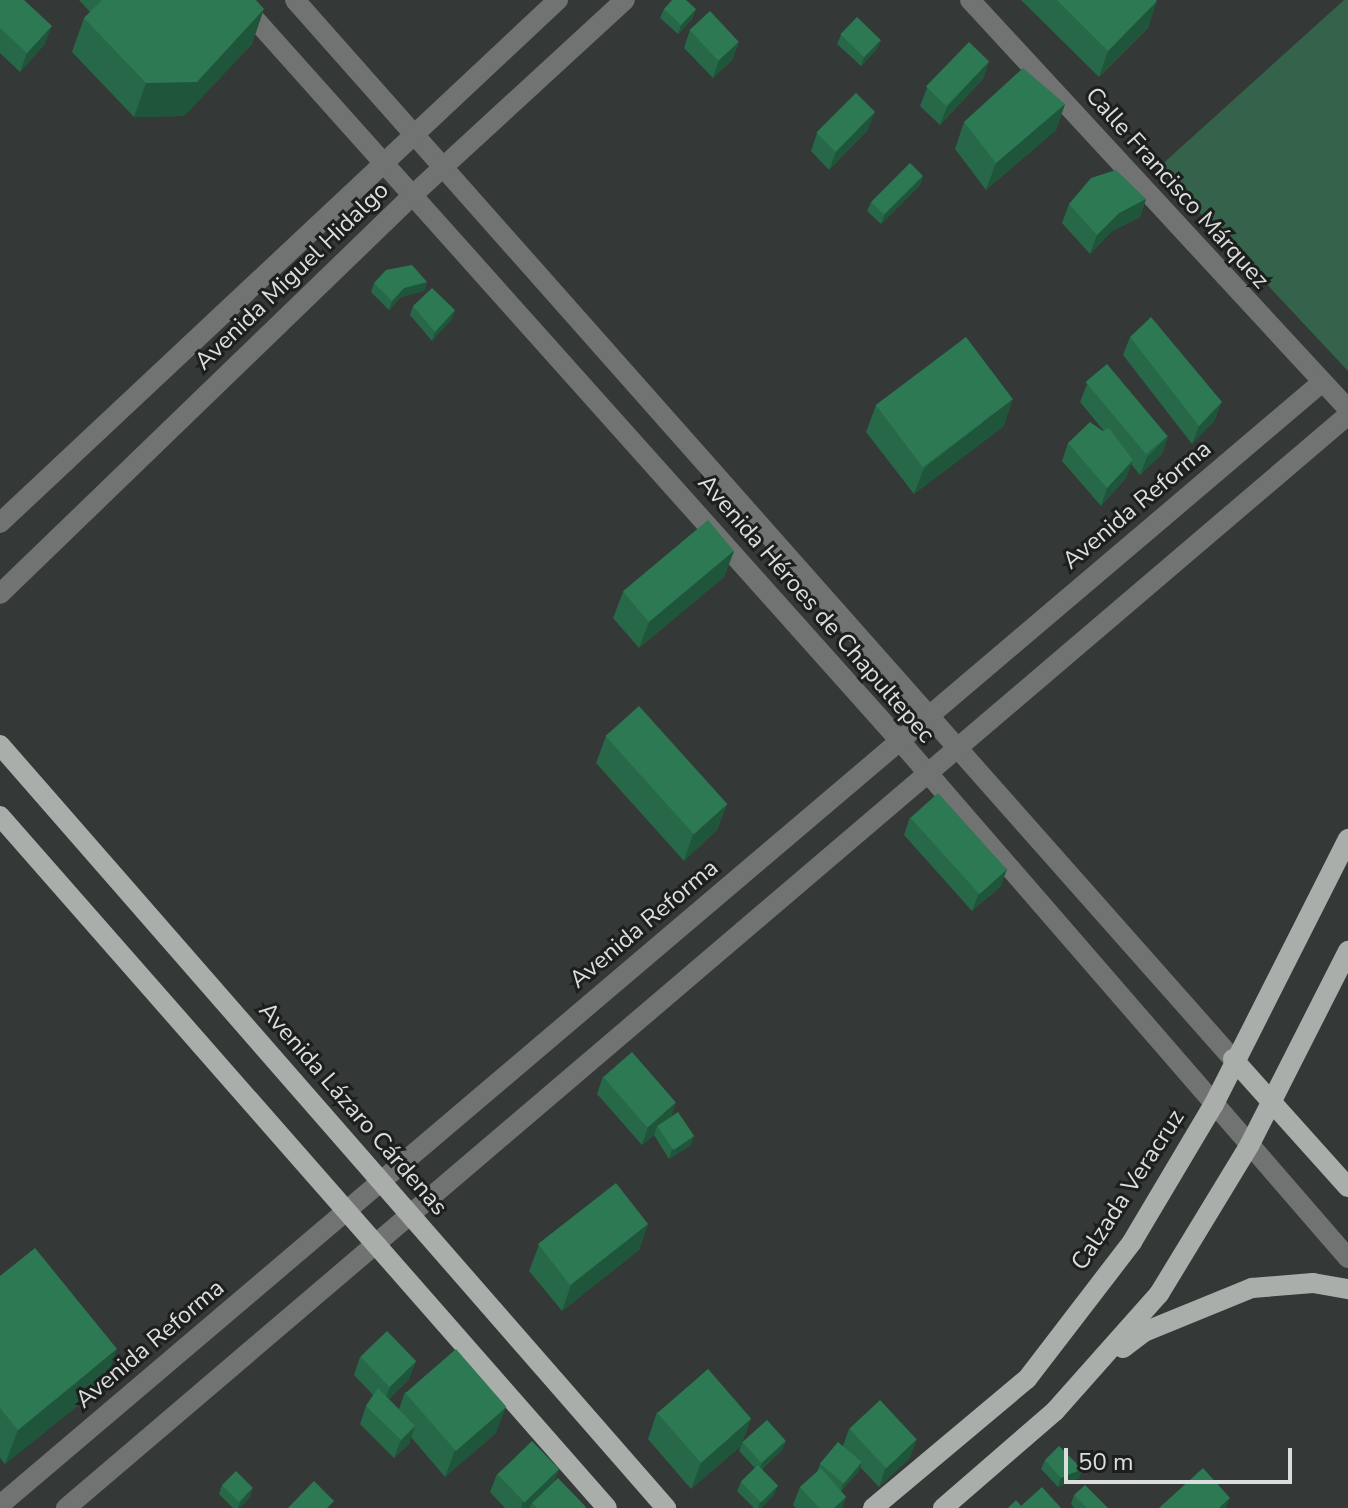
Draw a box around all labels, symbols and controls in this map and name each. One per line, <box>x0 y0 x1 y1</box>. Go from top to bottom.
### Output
street label: Calle Francisco Márquez <box>1079 81 1275 295</box>
street label: Avenida Miguel Hidalgo <box>189 176 395 376</box>
street label: Avenida Reforma <box>1057 434 1217 576</box>
street label: Avenida Héroes de Chapultepec <box>692 469 940 749</box>
street label: Avenida Reforma <box>564 853 724 995</box>
street label: Avenida Lázaro Cárdenas <box>253 997 453 1221</box>
street label: Calzada Veracruz <box>1065 1104 1191 1276</box>
street label: Avenida Reforma <box>70 1273 230 1415</box>
scale bar <box>1068 1432 1296 1482</box>
text: 50 m <box>1078 1446 1134 1478</box>

